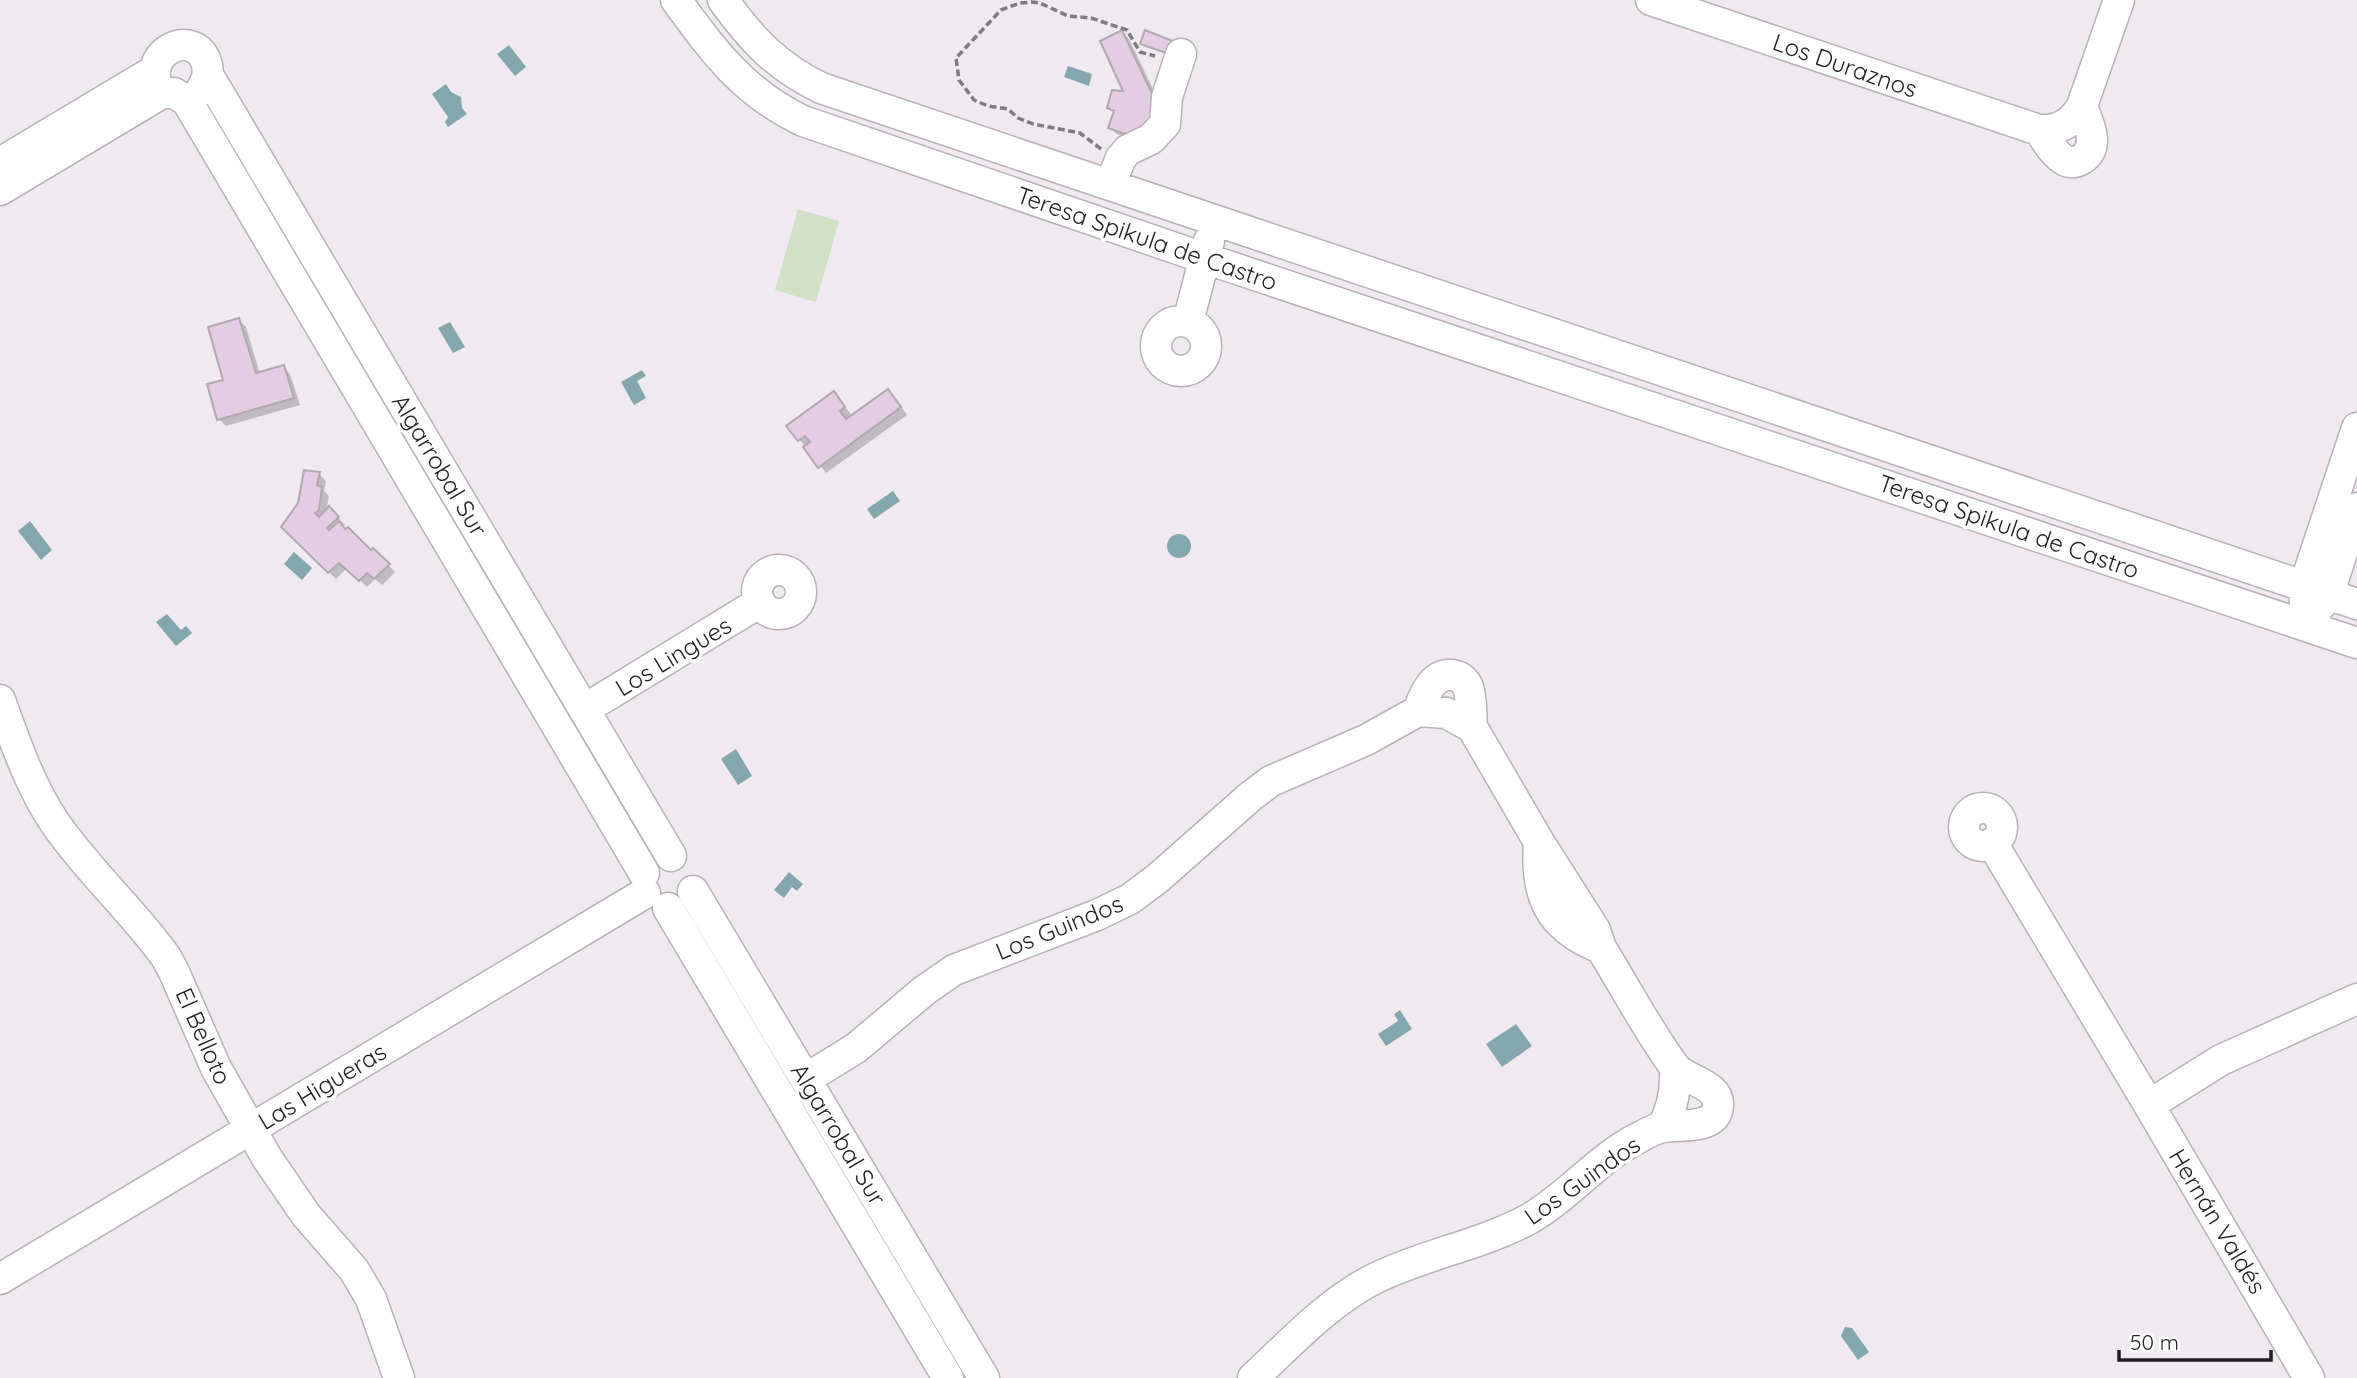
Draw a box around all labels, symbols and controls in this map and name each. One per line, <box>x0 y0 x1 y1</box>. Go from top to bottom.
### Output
street label: Los Duraznos <box>1769 26 1921 104</box>
street label: Teresa Spikula de Castro <box>1013 179 1281 297</box>
street label: Algarrobal Sur <box>386 389 494 541</box>
street label: Teresa Spikula de Castro <box>1875 467 2143 585</box>
street label: Los Lingues <box>610 610 736 702</box>
street label: Los Guindos <box>991 888 1127 966</box>
street label: El Belloto <box>169 983 239 1089</box>
street label: Las Higueras <box>252 1036 392 1136</box>
street label: Algarrobal Sur <box>785 1058 893 1210</box>
street label: Los Guindos <box>1518 1129 1646 1231</box>
street label: Hernán Valdés <box>2163 1143 2273 1299</box>
scale bar <box>2119 1318 2271 1362</box>
text: 50 m <box>2130 1329 2179 1355</box>

